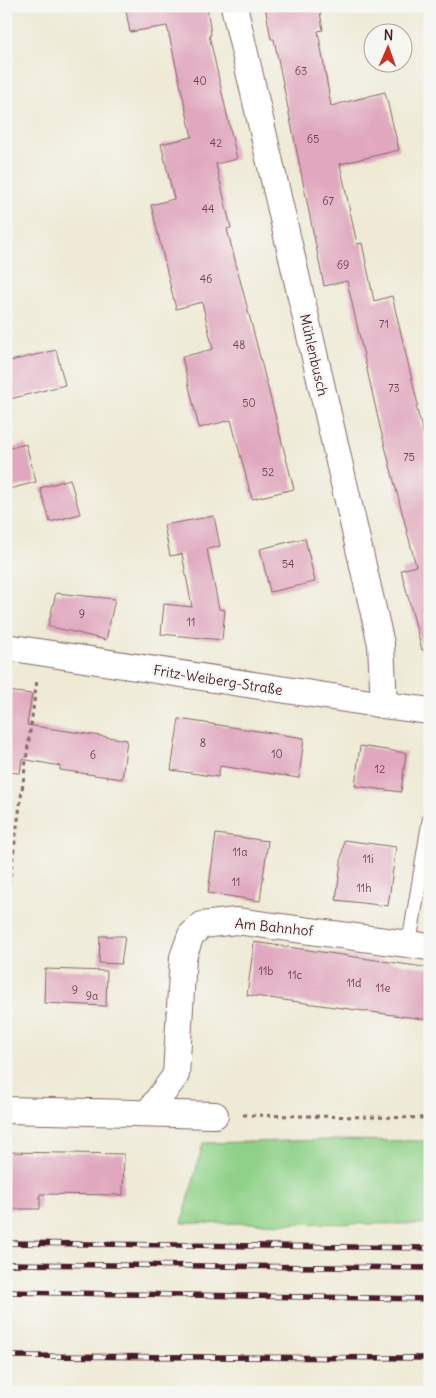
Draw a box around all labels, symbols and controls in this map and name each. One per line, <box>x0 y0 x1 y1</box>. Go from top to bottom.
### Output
north arrow <box>364 22 414 72</box>
text: N <box>383 26 394 44</box>
house number: 63 <box>295 64 307 78</box>
house number: 40 <box>193 74 207 88</box>
house number: 65 <box>307 132 319 146</box>
house number: 42 <box>210 136 222 150</box>
house number: 67 <box>322 194 334 208</box>
house number: 44 <box>202 202 214 216</box>
house number: 69 <box>337 258 349 272</box>
house number: 46 <box>200 272 212 286</box>
street label: Mühlenbusch <box>296 312 332 398</box>
house number: 71 <box>379 317 389 331</box>
house number: 48 <box>233 338 245 352</box>
house number: 73 <box>388 381 400 395</box>
house number: 50 <box>242 396 256 410</box>
house number: 75 <box>403 450 415 464</box>
house number: 52 <box>262 465 274 479</box>
house number: 54 <box>282 557 294 571</box>
house number: 9 <box>79 607 85 621</box>
house number: 11 <box>187 615 195 629</box>
street label: Fritz-Weiberg-Straße <box>152 661 284 699</box>
house number: 8 <box>200 736 206 750</box>
house number: 10 <box>271 747 283 761</box>
house number: 6 <box>90 748 96 762</box>
house number: 12 <box>375 762 385 776</box>
house number: 11a <box>232 845 248 859</box>
house number: 11i <box>362 852 374 866</box>
house number: 11 <box>232 875 240 889</box>
house number: 11h <box>356 881 372 895</box>
street label: Am Bahnhof <box>234 914 314 940</box>
house number: 11b <box>259 964 273 978</box>
house number: 11c <box>288 968 303 982</box>
house number: 11d <box>346 976 362 990</box>
house number: 11e <box>376 981 390 995</box>
house number: 9 <box>72 983 78 997</box>
house number: 9a <box>86 989 98 1003</box>

